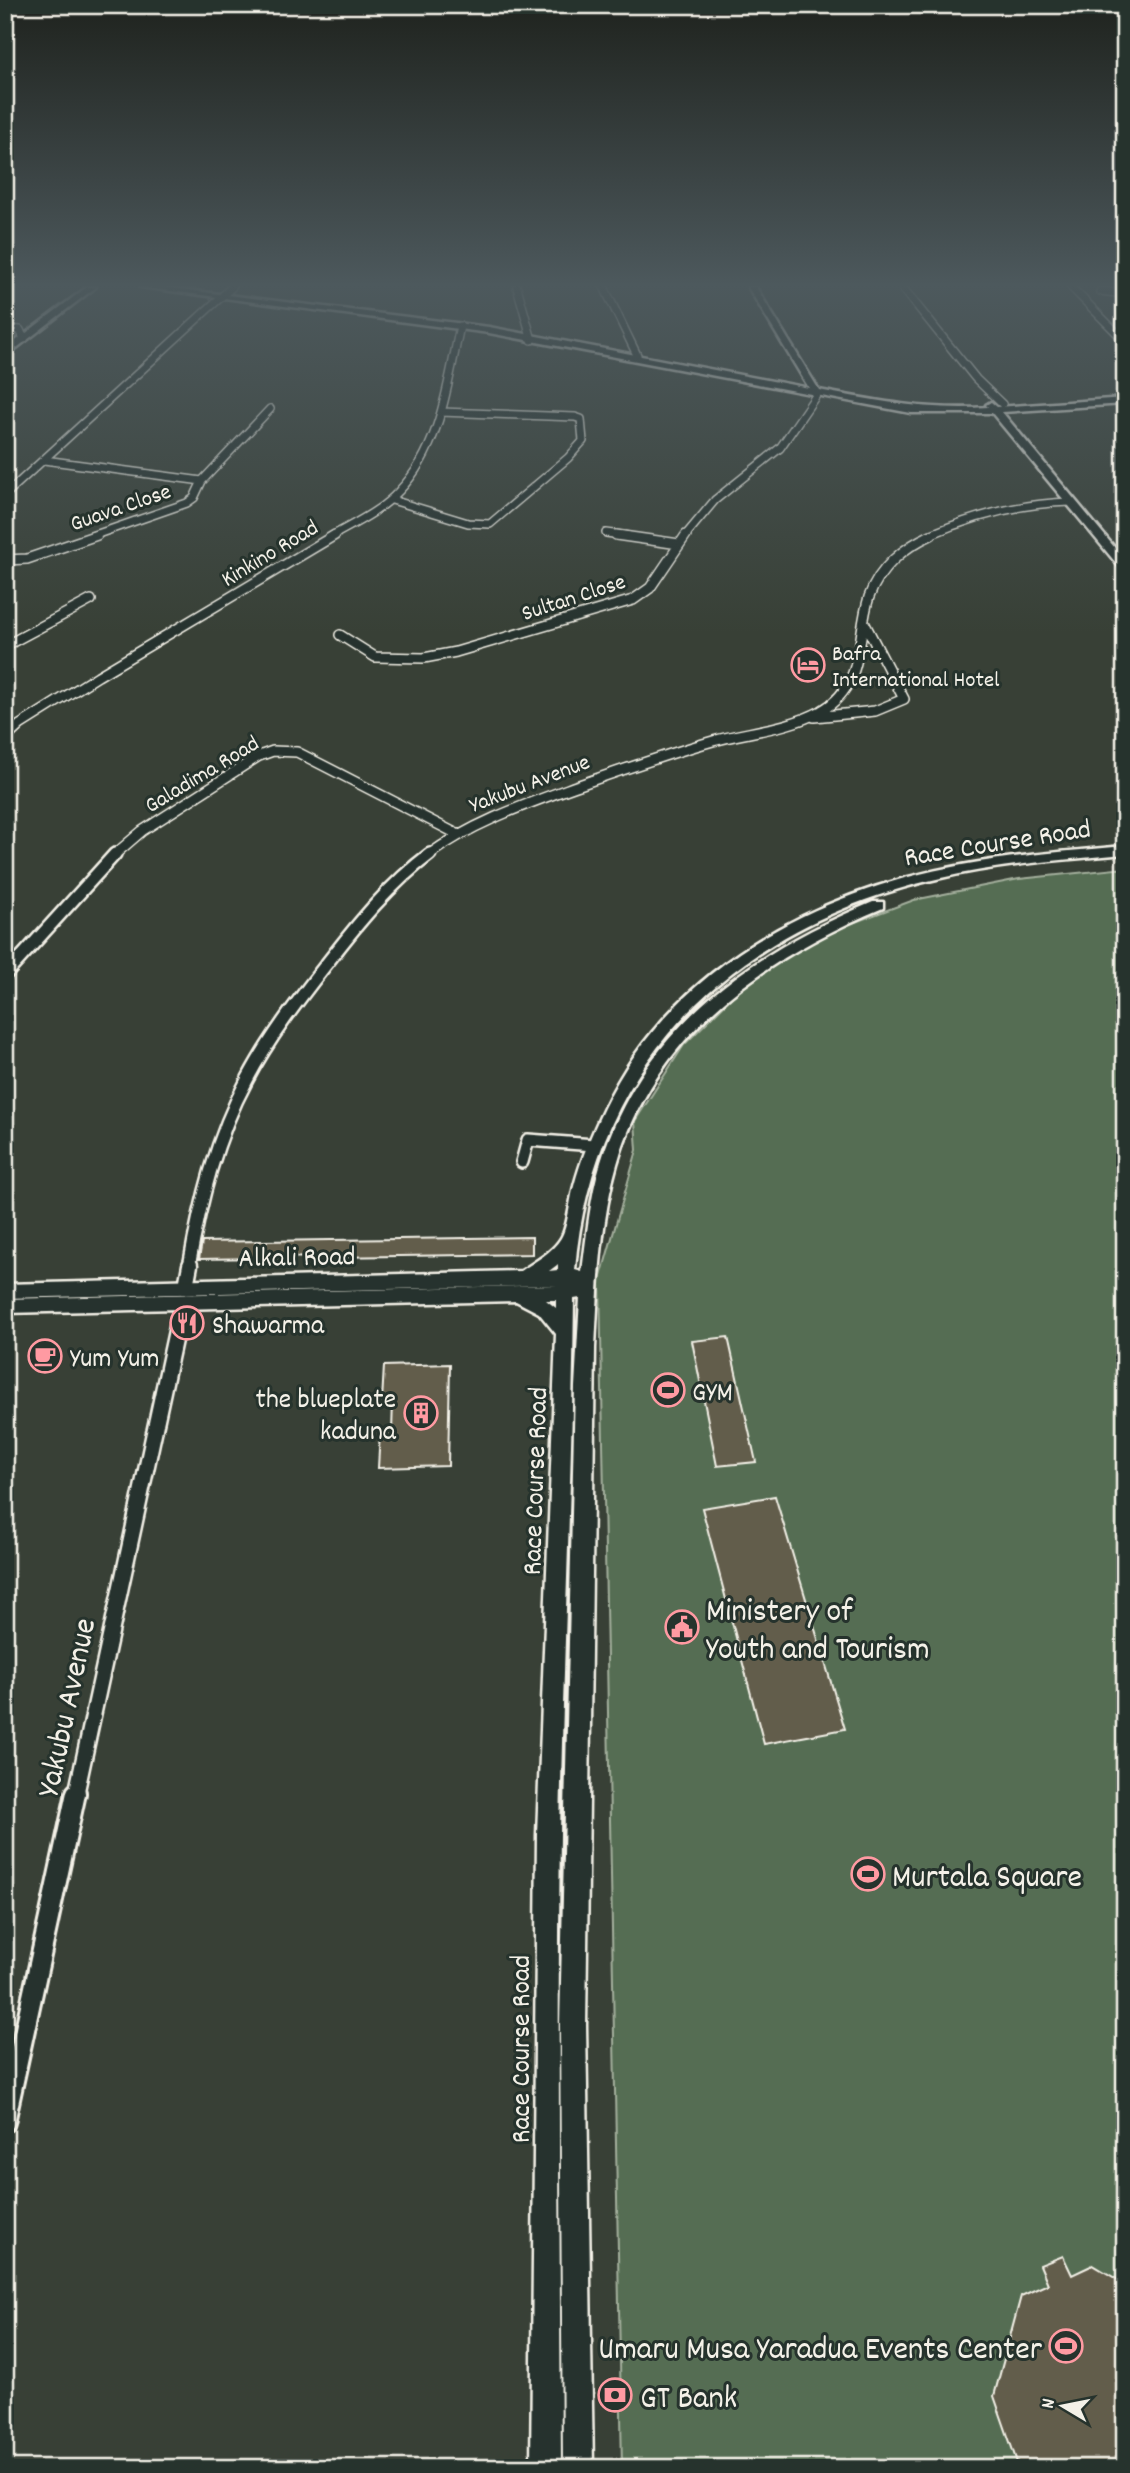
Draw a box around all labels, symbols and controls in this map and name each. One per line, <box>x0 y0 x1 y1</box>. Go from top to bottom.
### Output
street label: Guava Close <box>66 477 176 542</box>
street label: Kinkino Road <box>216 513 326 597</box>
street label: Sultan Close <box>518 567 630 632</box>
place label: Bafra International Hotel <box>832 639 1000 698</box>
hotel icon: Bafra International Hotel <box>789 646 827 684</box>
street label: Galadima Road <box>139 729 266 823</box>
street label: Yakubu Avenue <box>465 747 595 823</box>
street label: Race Course Road <box>902 811 1094 880</box>
street label: Alkali Road <box>238 1239 356 1281</box>
restaurant icon: Shawarma <box>168 1304 206 1342</box>
place label: Shawarma <box>212 1308 325 1348</box>
cafe icon: Yum Yum <box>26 1337 64 1375</box>
place label: Yum Yum <box>70 1341 160 1381</box>
sports icon: GYM <box>649 1371 687 1409</box>
place label: GYM <box>692 1375 733 1415</box>
place label: the blueplate kaduna <box>256 1382 397 1454</box>
street label: Race Course Road <box>515 1386 561 1576</box>
building icon: the blueplate kaduna <box>402 1394 440 1432</box>
place label: Ministery of Youth and Tourism <box>706 1590 930 1675</box>
public building icon: Ministery of Youth and Tourism <box>663 1608 701 1646</box>
street label: Yakubu Avenue <box>28 1614 111 1802</box>
sports icon: Murtala Square <box>849 1855 887 1893</box>
place label: Murtala Square <box>892 1856 1082 1903</box>
street label: Race Course Road <box>504 1955 544 2143</box>
sports icon: Umaru Musa Yaradua Events Center <box>1047 2327 1085 2365</box>
place label: Umaru Musa Yaradua Events Center <box>598 2328 1043 2375</box>
north arrow <box>1028 2372 1098 2442</box>
bank icon: GT Bank <box>596 2376 634 2414</box>
place label: GT Bank <box>640 2377 737 2424</box>
text: N <box>1036 2397 1064 2411</box>

